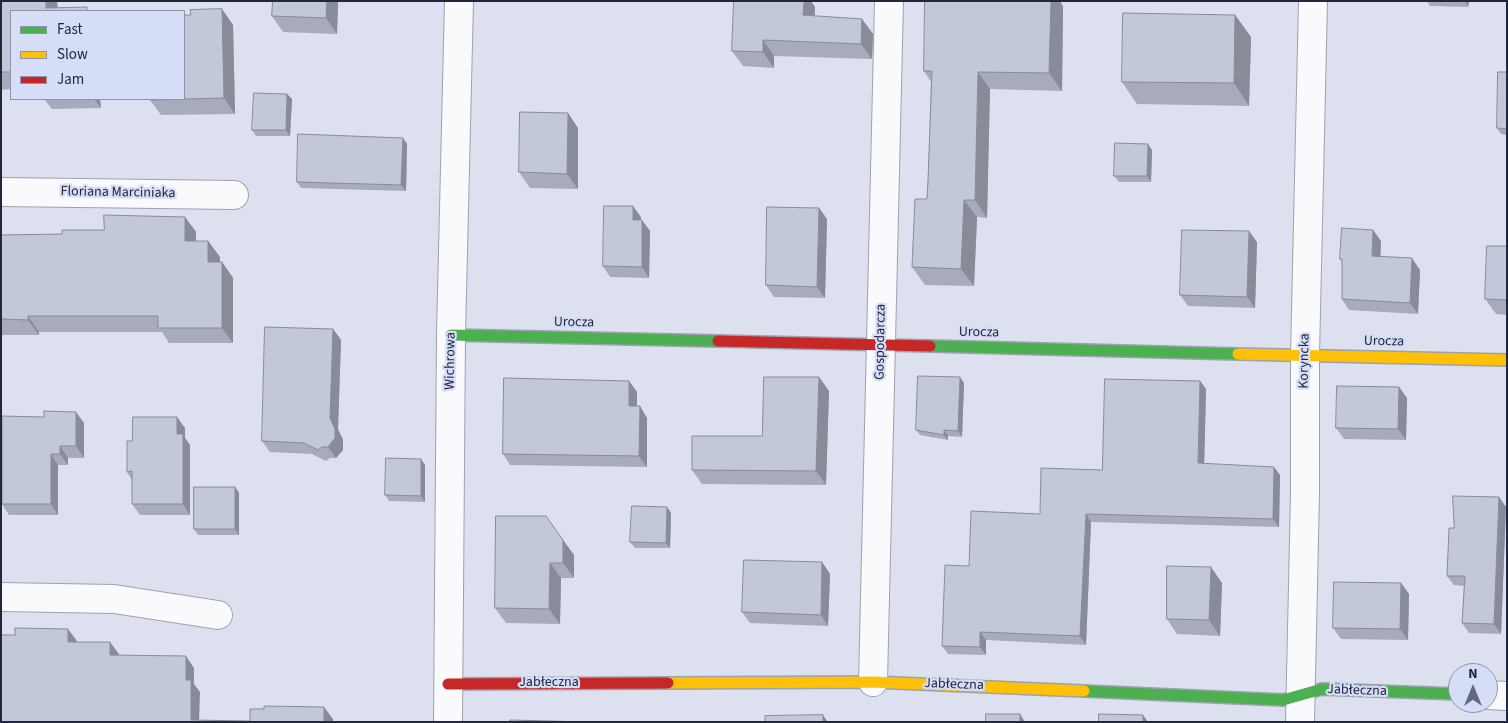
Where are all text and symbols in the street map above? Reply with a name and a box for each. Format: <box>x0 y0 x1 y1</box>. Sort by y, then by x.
legend <box>10 10 185 100</box>
text: Fast <box>57 19 83 40</box>
text: Slow <box>57 44 88 65</box>
text: Jam <box>57 69 84 90</box>
street label: Floriana Marciniaka <box>60 184 176 202</box>
street label: Gospodarcza <box>872 304 890 380</box>
street label: Urocza <box>554 314 594 332</box>
street label: Urocza <box>959 324 999 342</box>
street label: Wichrowa <box>442 332 460 390</box>
street label: Koryncka <box>1296 333 1314 389</box>
street label: Urocza <box>1364 333 1404 351</box>
north arrow <box>1448 663 1498 713</box>
text: N <box>1468 664 1478 684</box>
street label: Jabłeczna <box>519 675 579 691</box>
street label: Jabłeczna <box>924 676 984 694</box>
street label: Jabłeczna <box>1327 682 1387 700</box>

